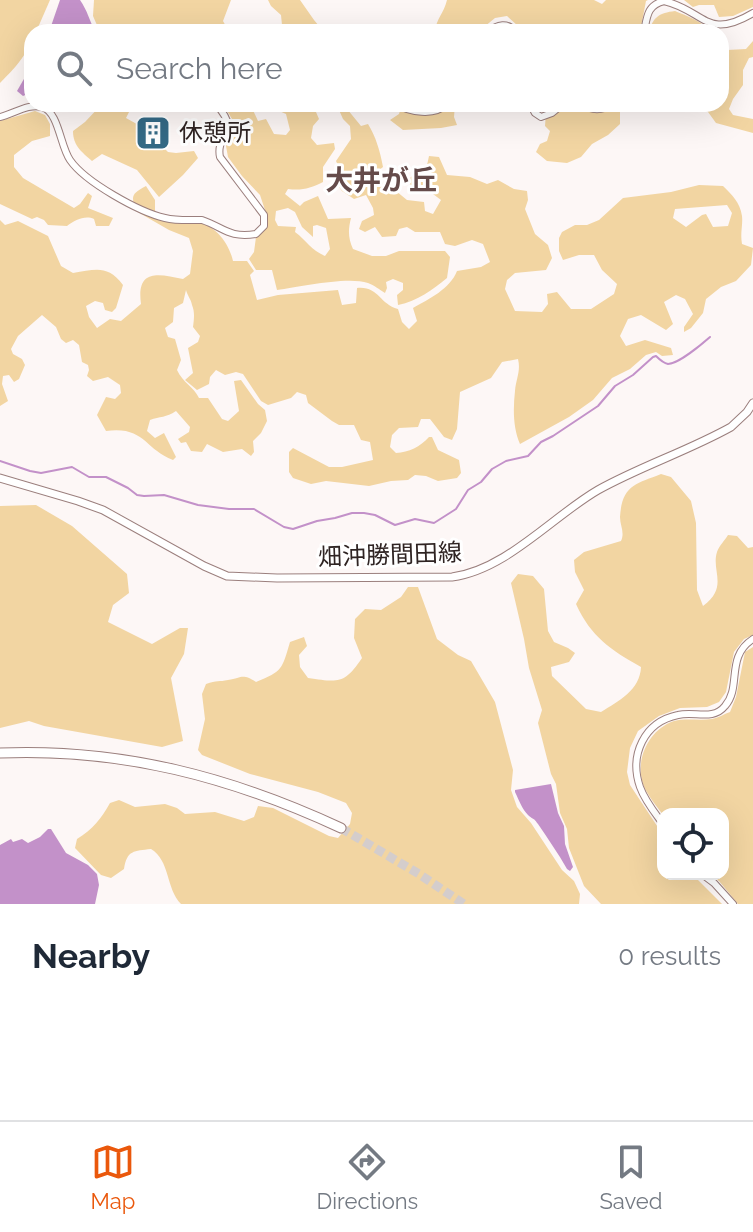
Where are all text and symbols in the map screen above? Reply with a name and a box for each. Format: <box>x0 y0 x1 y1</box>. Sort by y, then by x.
search box <box>24 24 729 112</box>
icon: search <box>52 46 96 90</box>
text: Search here <box>116 51 283 86</box>
building icon: 休憩所 <box>134 114 172 152</box>
place label: 休憩所 <box>179 118 251 147</box>
district label: 大井が丘 <box>325 164 437 197</box>
street label: 畑沖勝間田線 <box>318 537 462 572</box>
map controls <box>657 808 729 880</box>
button: locate <box>657 808 729 880</box>
text: Nearby <box>32 936 150 976</box>
text: 0 results <box>618 941 721 971</box>
tab: Map <box>91 1140 135 1214</box>
tab: Directions <box>317 1140 418 1214</box>
tab: Saved <box>599 1140 662 1214</box>

